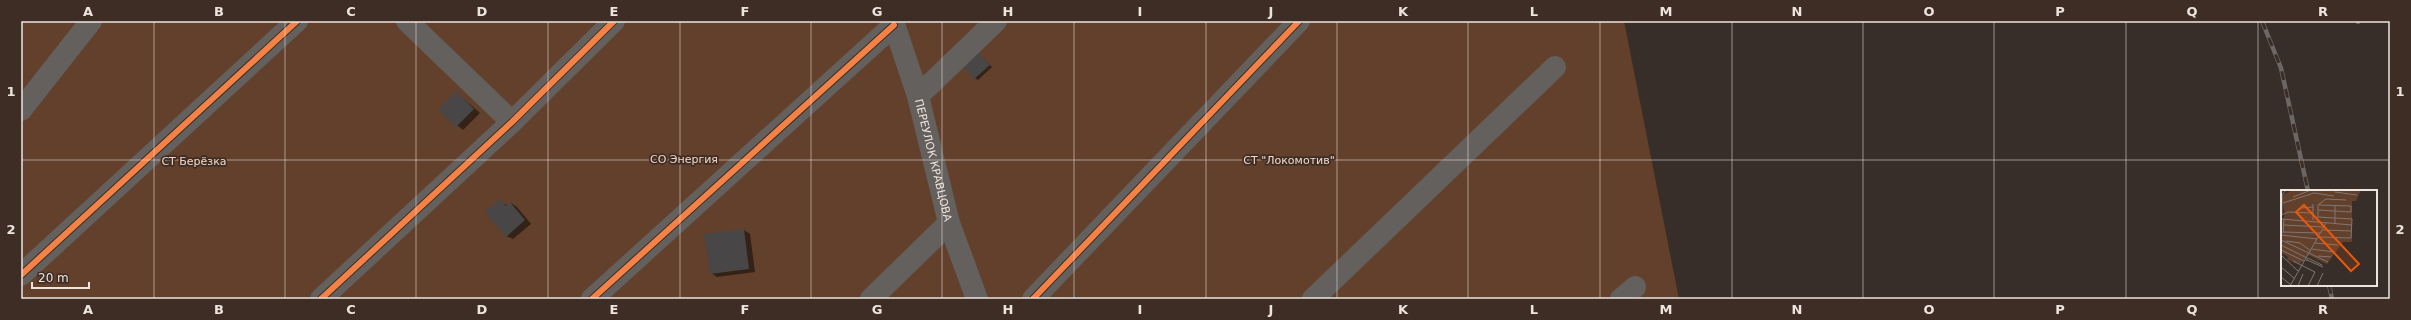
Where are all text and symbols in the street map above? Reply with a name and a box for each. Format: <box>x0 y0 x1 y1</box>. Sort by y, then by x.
text: A <box>83 4 93 19</box>
text: B <box>214 4 224 19</box>
text: C <box>346 4 356 19</box>
text: D <box>477 4 488 19</box>
text: E <box>610 4 618 19</box>
text: F <box>741 4 749 19</box>
text: G <box>872 4 882 19</box>
text: H <box>1003 4 1013 19</box>
text: I <box>1138 4 1142 19</box>
text: J <box>1268 4 1273 19</box>
text: K <box>1398 4 1409 19</box>
text: L <box>1530 4 1538 19</box>
text: M <box>1660 4 1672 19</box>
text: N <box>1792 4 1802 19</box>
text: O <box>1923 4 1935 19</box>
text: P <box>2055 4 2065 19</box>
text: Q <box>2186 4 2198 19</box>
text: R <box>2318 4 2328 19</box>
text: 1 <box>6 84 16 99</box>
text: 1 <box>2395 84 2405 99</box>
street label: ПЕРЕУЛОК КРАВЦОВА <box>912 97 955 223</box>
park label: СО Энергия <box>650 153 718 166</box>
park label: СТ "Локомотив" <box>1243 154 1335 167</box>
park label: СТ Берёзка <box>161 155 227 168</box>
inset map <box>2281 190 2377 286</box>
text: 2 <box>6 222 16 237</box>
text: 2 <box>2395 222 2405 237</box>
scale bar <box>32 264 89 290</box>
text: 20 m <box>38 271 69 285</box>
text: A <box>83 302 93 317</box>
text: B <box>214 302 224 317</box>
text: C <box>346 302 356 317</box>
text: D <box>477 302 488 317</box>
text: E <box>610 302 618 317</box>
text: F <box>741 302 749 317</box>
text: G <box>872 302 882 317</box>
text: H <box>1003 302 1013 317</box>
text: I <box>1138 302 1142 317</box>
text: J <box>1268 302 1273 317</box>
text: K <box>1398 302 1409 317</box>
text: L <box>1530 302 1538 317</box>
text: M <box>1660 302 1672 317</box>
text: N <box>1792 302 1802 317</box>
text: O <box>1923 302 1935 317</box>
text: P <box>2055 302 2065 317</box>
text: Q <box>2186 302 2198 317</box>
text: R <box>2318 302 2328 317</box>

